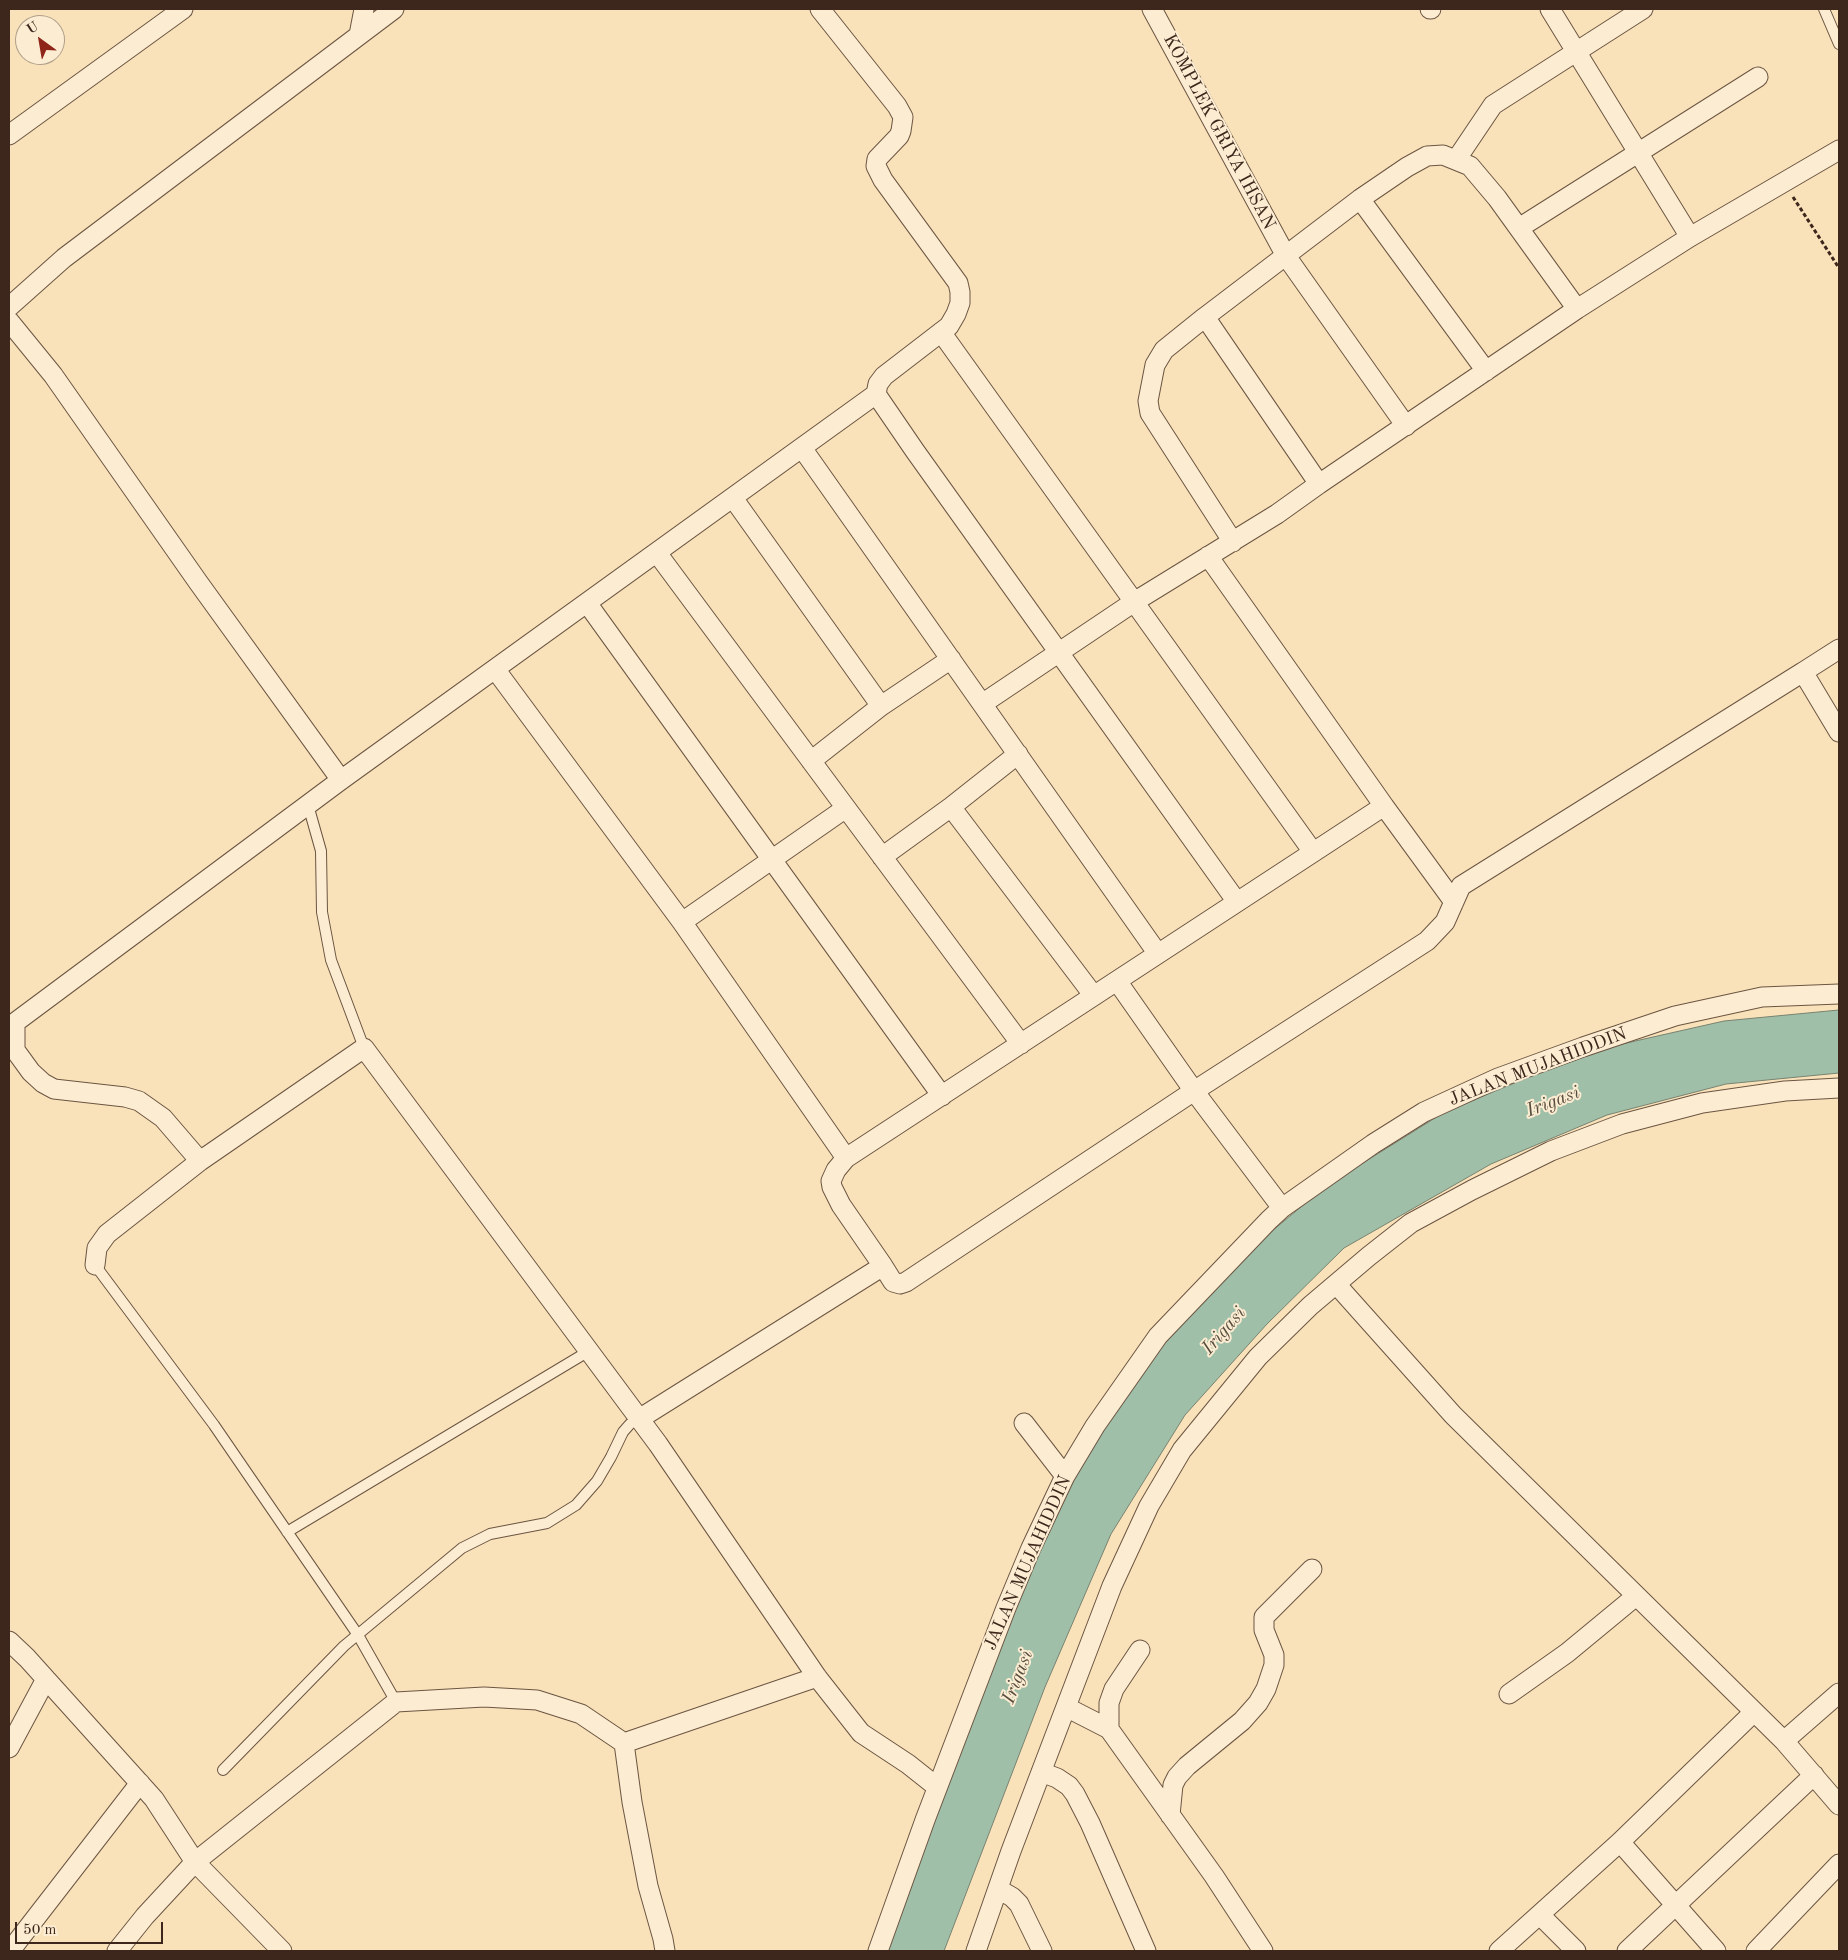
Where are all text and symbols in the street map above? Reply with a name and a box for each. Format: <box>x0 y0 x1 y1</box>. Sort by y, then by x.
north arrow <box>15 15 65 65</box>
text: U <box>24 19 41 37</box>
street label: KOMPLEK GRIYA IHSAN <box>1158 31 1280 233</box>
street label: JALAN MUJAHIDDIN <box>1446 1023 1630 1111</box>
water label: Irigasi <box>1523 1081 1583 1123</box>
water label: Irigasi <box>1197 1302 1251 1360</box>
street label: JALAN MUJAHIDDIN <box>980 1472 1076 1654</box>
water label: Irigasi <box>997 1647 1039 1707</box>
scale bar <box>18 1912 165 1944</box>
text: 50 m <box>23 1923 57 1938</box>

